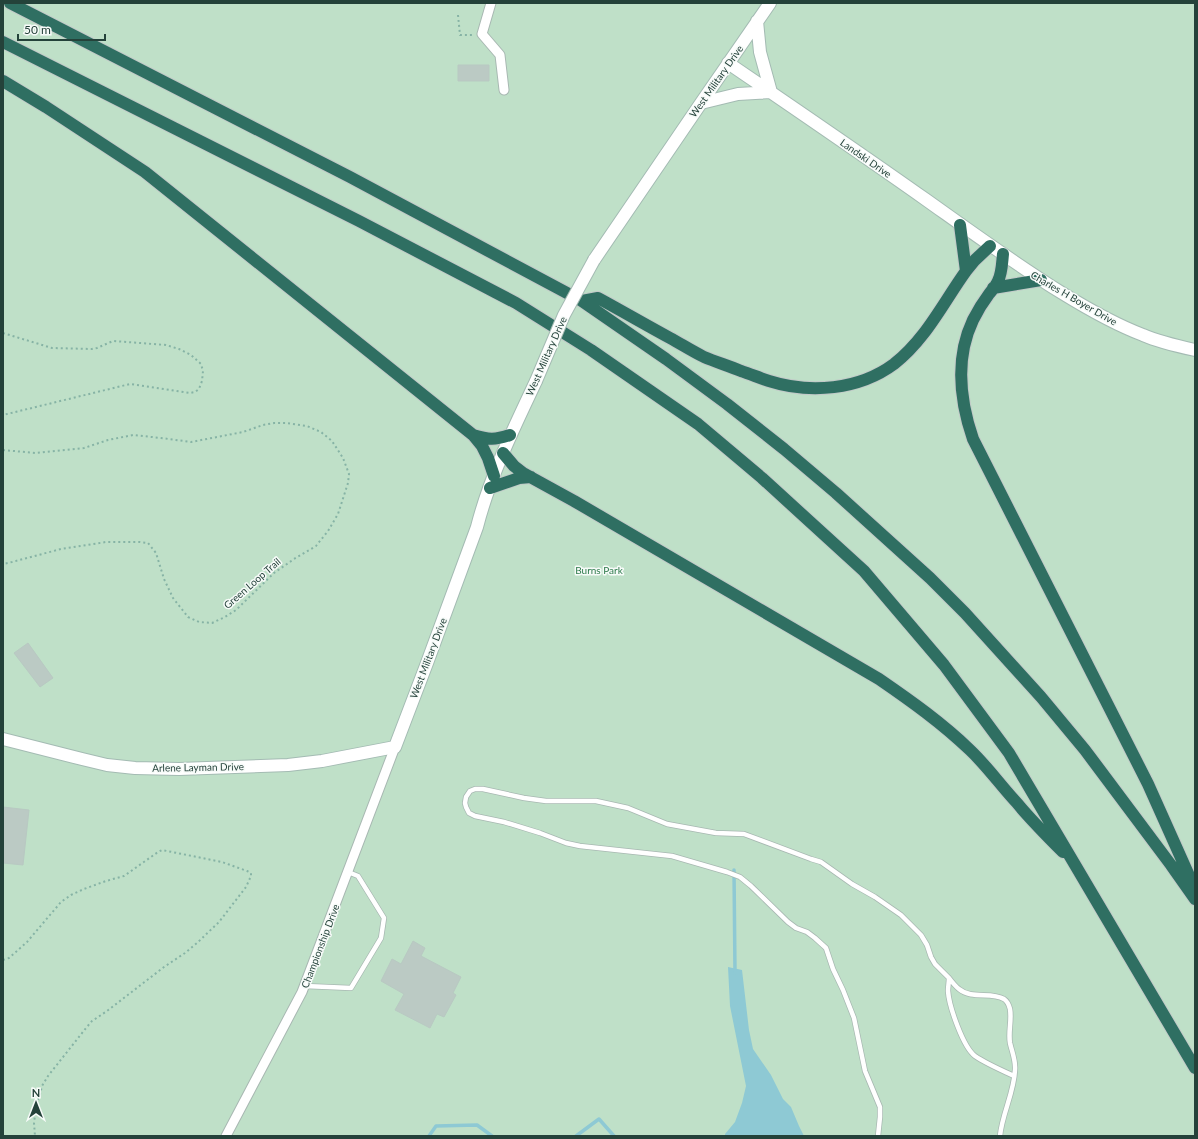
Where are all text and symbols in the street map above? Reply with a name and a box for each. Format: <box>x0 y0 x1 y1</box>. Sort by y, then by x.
scale bar <box>18 16 105 42</box>
text: 50 m <box>24 22 51 37</box>
street label: West Military Drive <box>687 43 745 119</box>
street label: Landski Drive <box>838 136 894 180</box>
street label: Charles H Boyer Drive <box>1029 268 1119 328</box>
street label: West Military Drive <box>523 315 569 397</box>
street label: Green Loop Trail <box>221 555 283 611</box>
park label: Burns Park <box>575 564 624 576</box>
street label: West Military Drive <box>407 616 449 700</box>
street label: Arlene Layman Drive <box>152 760 244 774</box>
street label: Championship Drive <box>298 902 342 990</box>
north arrow <box>16 1083 56 1123</box>
text: N <box>32 1086 40 1099</box>

